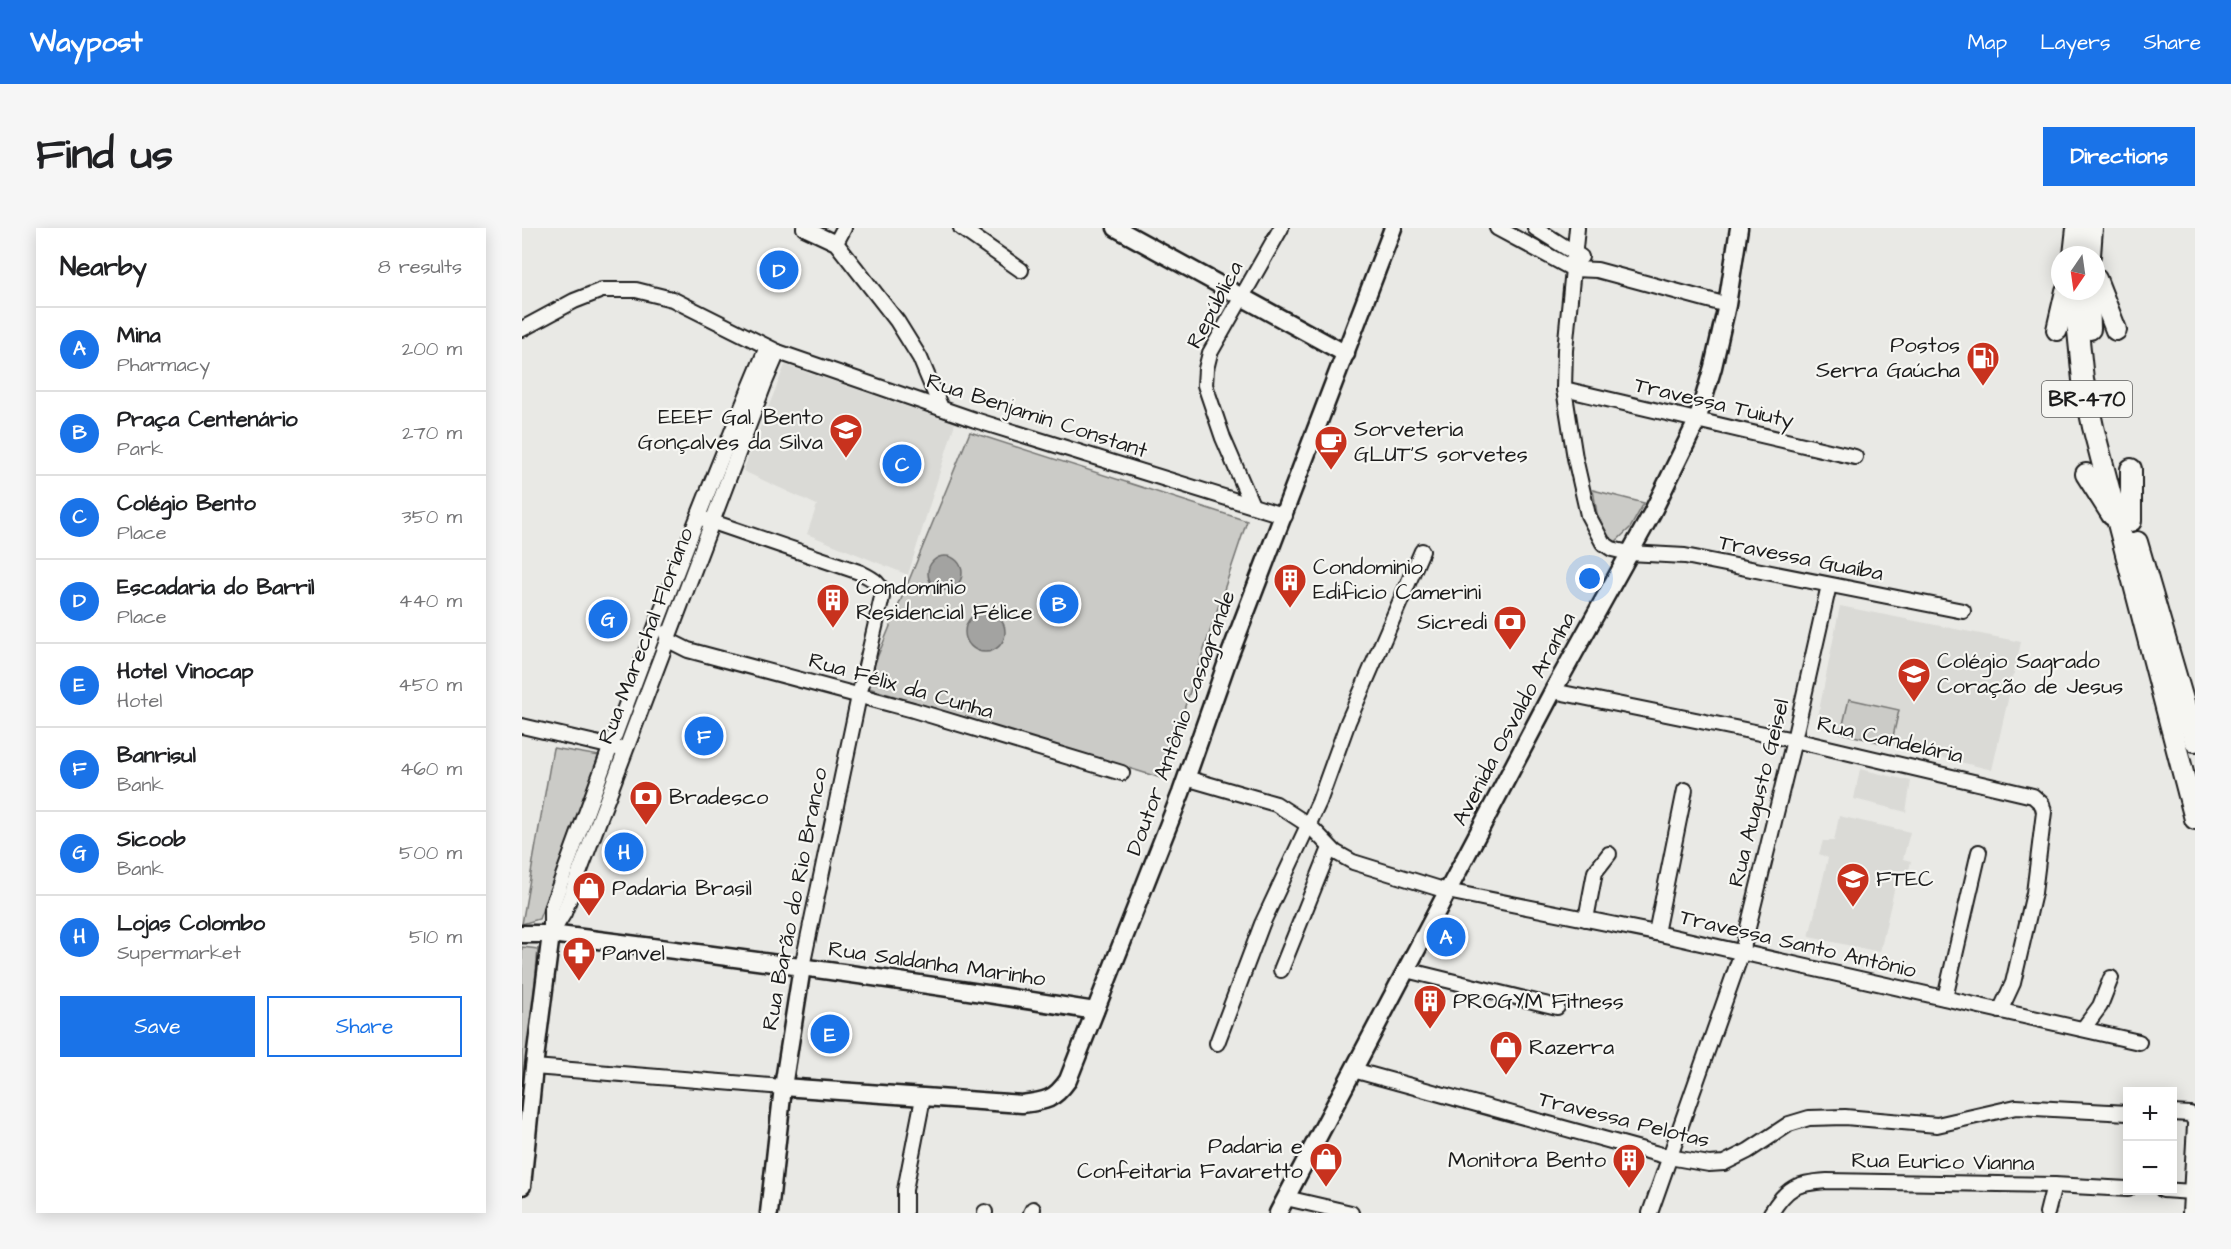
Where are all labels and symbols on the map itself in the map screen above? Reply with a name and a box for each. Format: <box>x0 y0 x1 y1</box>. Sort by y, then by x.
north arrow <box>2051 246 2105 300</box>
pin: D <box>760 248 798 292</box>
street label: República <box>1179 256 1251 354</box>
place label: Postos Serra Gaúcha <box>1816 330 1960 386</box>
fuel station icon: Postos Serra Gaúcha <box>1965 340 2001 387</box>
street label: Rua Benjamin Constant <box>922 366 1152 466</box>
street label: Travessa Tuiuty <box>1631 370 1797 437</box>
road number: BR-470 <box>2042 381 2132 417</box>
place label: EEEF Gal. Bento Gonçalves da Silva <box>638 402 824 458</box>
school or university icon: EEEF Gal. Bento Gonçalves da Silva <box>828 412 864 459</box>
place label: Sorveteria GLUT'S sorvetes <box>1354 414 1528 470</box>
cafe icon: Sorveteria GLUT'S sorvetes <box>1313 424 1349 471</box>
pin: C <box>882 442 922 486</box>
street label: Rua Marechal Floriano <box>590 523 702 749</box>
street label: Travessa Guaíba <box>1716 527 1886 589</box>
place label: Condominio Edificio Camerini <box>1313 552 1481 608</box>
building icon: Condominio Edificio Camerini <box>1272 562 1308 609</box>
your location <box>1575 564 1604 593</box>
place label: Condomínio Residencial Félice <box>856 572 1033 628</box>
building icon: Condomínio Residencial Félice <box>815 582 851 629</box>
pin: B <box>1040 582 1078 626</box>
street label: Doutor Antônio Casagrande <box>1119 586 1244 860</box>
pin: G <box>588 596 628 642</box>
bank icon: Sicredi <box>1492 604 1528 651</box>
place label: Sicredi <box>1417 607 1487 638</box>
street label: Avenida Osvaldo Aranha <box>1444 607 1584 831</box>
street label: Rua Félix da Cunha <box>805 645 997 727</box>
place label: Colégio Sagrado Coração de Jesus <box>1937 646 2123 702</box>
school or university icon: Colégio Sagrado Coração de Jesus <box>1896 656 1932 703</box>
street label: Rua Augusto Geisel <box>1721 696 1798 890</box>
street label: Rua Candelária <box>1814 708 1966 772</box>
pin: F <box>684 714 723 758</box>
street label: Rua Barão do Rio Branco <box>754 764 836 1033</box>
bank icon: Bradesco <box>628 779 664 826</box>
place label: Bradesco <box>669 782 769 813</box>
pin: H <box>604 830 644 874</box>
school or university icon: FTEC <box>1835 861 1871 908</box>
place label: FTEC <box>1876 864 1934 895</box>
shop icon: Padaria Brasil <box>571 870 607 917</box>
place label: Padaria Brasil <box>612 873 752 904</box>
street label: Travessa Santo Antônio <box>1677 902 1920 986</box>
pin: A <box>1426 914 1466 960</box>
street label: Rua Saldanha Marinho <box>826 933 1048 995</box>
pharmacy icon: Panvel <box>561 935 597 982</box>
place label: Panvel <box>602 938 665 969</box>
building icon: PROGYM Fitness <box>1412 983 1448 1030</box>
place label: PROGYM Fitness <box>1453 986 1624 1017</box>
pin: E <box>810 1012 850 1056</box>
shop icon: Razerra <box>1488 1029 1524 1076</box>
place label: Razerra <box>1529 1032 1614 1063</box>
street label: Travessa Pelotas <box>1535 1084 1713 1156</box>
place label: Padaria e Confeitaria Favaretto <box>1077 1131 1304 1187</box>
shop icon: Padaria e Confeitaria Favaretto <box>1308 1141 1344 1188</box>
building icon: Monitora Bento <box>1611 1142 1647 1189</box>
place label: Monitora Bento <box>1448 1145 1607 1176</box>
street label: Rua Eurico Vianna <box>1851 1145 2035 1179</box>

